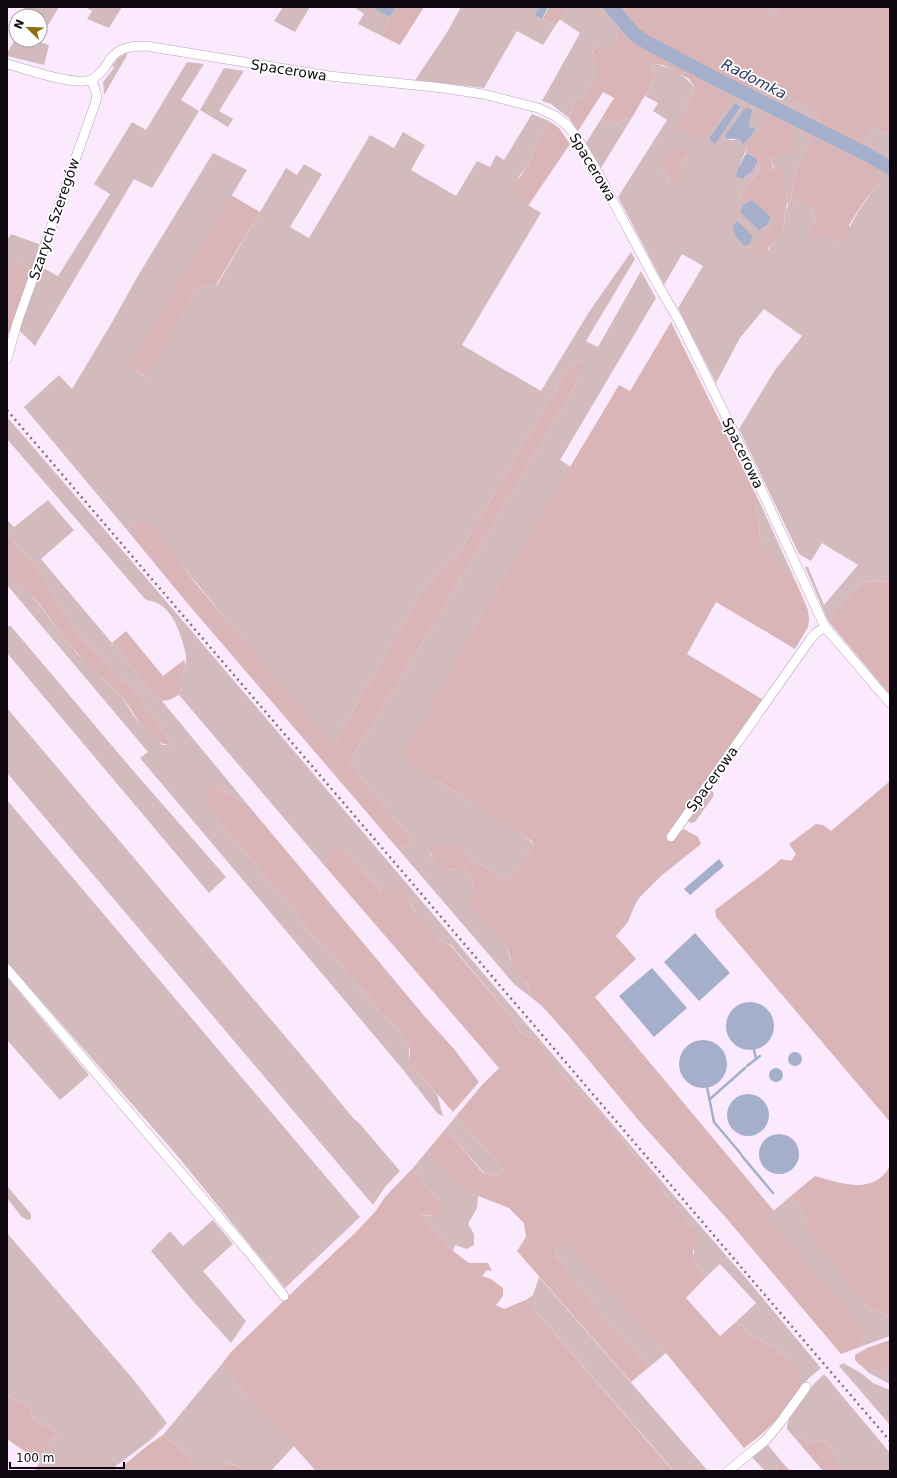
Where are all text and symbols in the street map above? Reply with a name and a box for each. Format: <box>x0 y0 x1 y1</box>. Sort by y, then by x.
north arrow <box>8 8 48 48</box>
text: N <box>11 18 27 31</box>
water label: Radomka <box>718 55 790 103</box>
street label: Spacerowa <box>250 56 328 84</box>
street label: Spacerowa <box>566 130 620 204</box>
street label: Szarych Szeregów <box>26 156 82 282</box>
street label: Spacerowa <box>719 415 767 491</box>
street label: Spacerowa <box>683 743 741 815</box>
scale bar <box>10 1444 124 1470</box>
text: 100 m <box>16 1451 54 1465</box>

